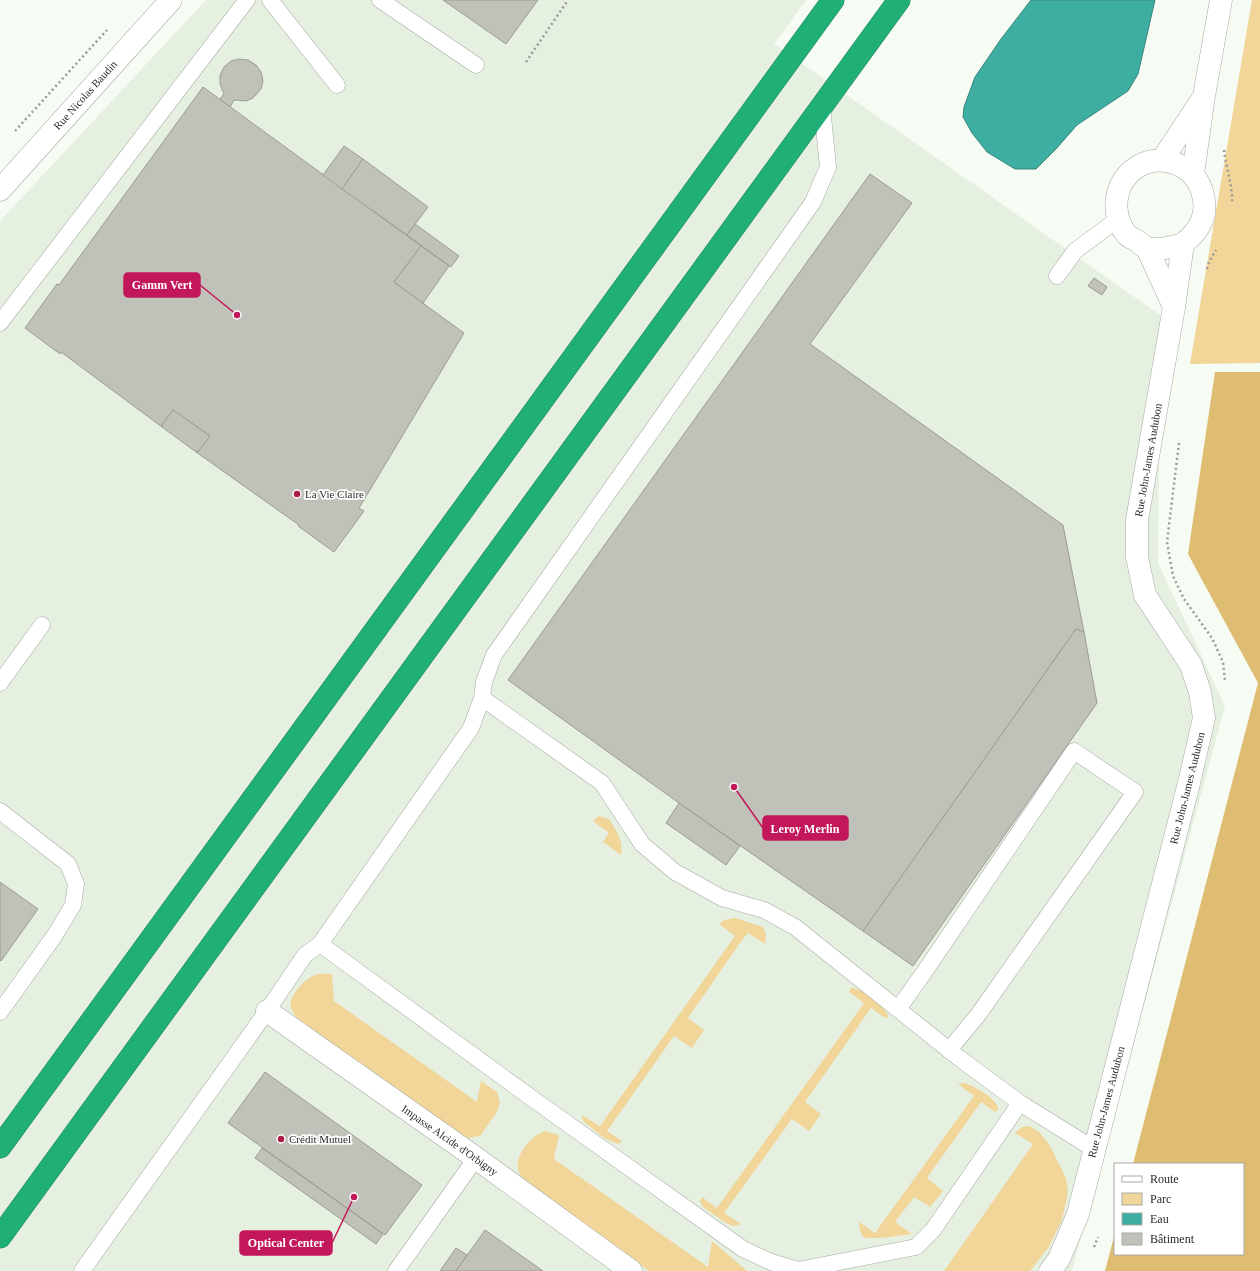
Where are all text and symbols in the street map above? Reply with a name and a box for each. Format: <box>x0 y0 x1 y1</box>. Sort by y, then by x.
street label: Rue Nicolas Baudin <box>51 58 119 132</box>
callout: Gamm Vert <box>124 273 200 297</box>
text: Gamm Vert <box>132 278 192 292</box>
street label: Rue John-James Audubon <box>1132 402 1164 518</box>
place label: La Vie Claire <box>305 488 364 500</box>
marker: La Vie Claire <box>292 489 302 499</box>
street label: Rue John-James Audubon <box>1167 730 1207 845</box>
callout: Leroy Merlin <box>763 816 848 840</box>
text: Leroy Merlin <box>771 822 840 836</box>
street label: Rue John-James Audubon <box>1085 1044 1127 1159</box>
street label: Impasse Alcide d'Orbigny <box>400 1102 501 1178</box>
place label: Crédit Mutuel <box>289 1133 351 1145</box>
marker: Crédit Mutuel <box>276 1134 286 1144</box>
legend <box>1114 1163 1244 1255</box>
text: Route <box>1150 1172 1179 1186</box>
text: Parc <box>1150 1192 1171 1206</box>
text: Eau <box>1150 1212 1169 1226</box>
callout: Optical Center <box>240 1231 332 1255</box>
text: Bâtiment <box>1150 1232 1195 1246</box>
text: Optical Center <box>248 1236 325 1250</box>

